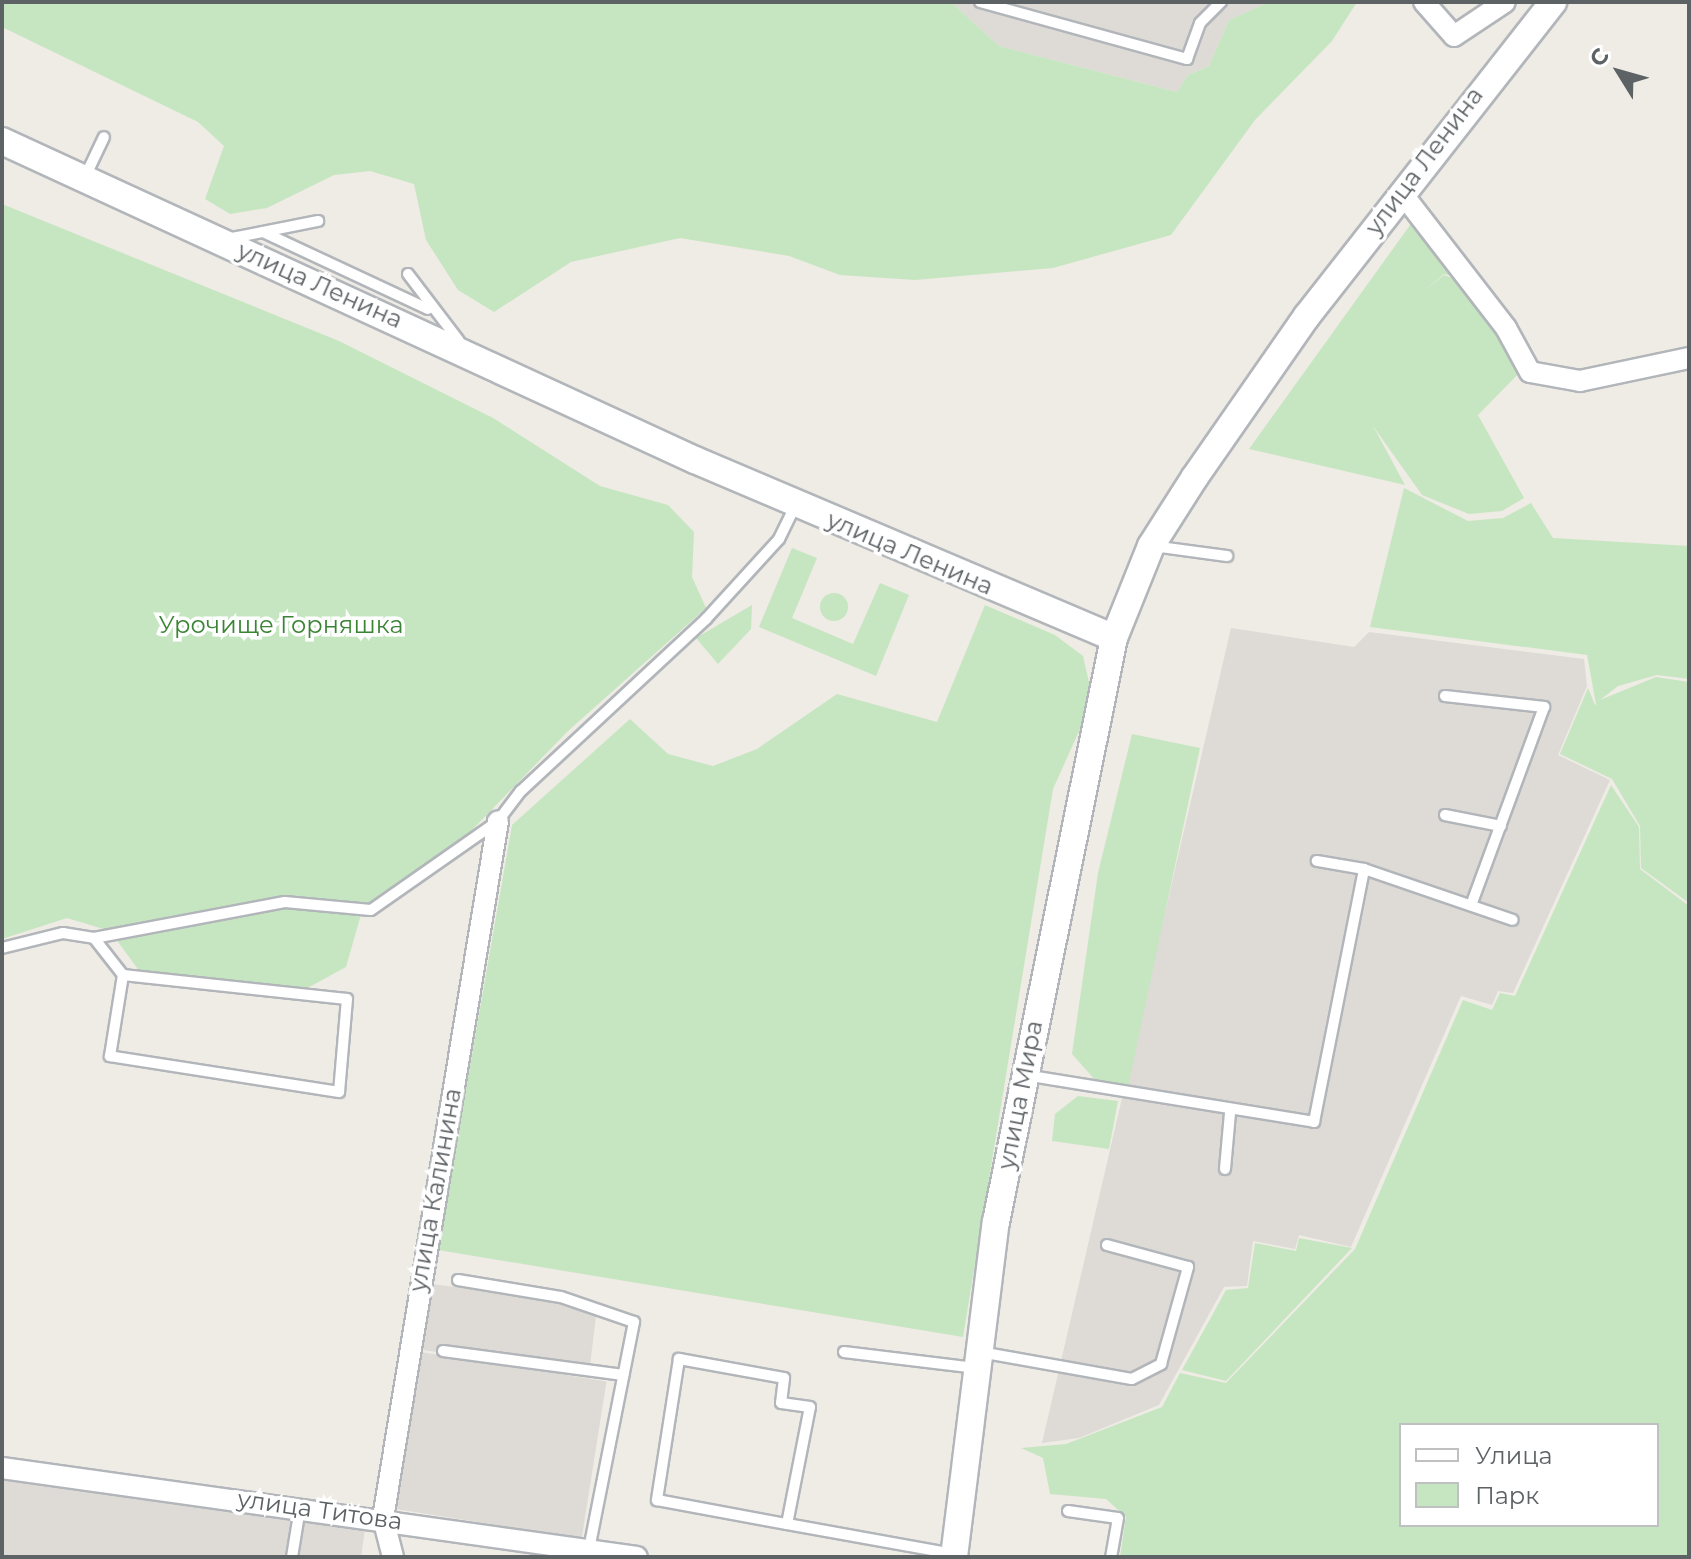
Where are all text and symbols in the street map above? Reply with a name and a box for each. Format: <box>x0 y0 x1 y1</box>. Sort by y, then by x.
north arrow <box>1579 32 1659 112</box>
text: С <box>1584 43 1615 72</box>
street label: улица Ленина <box>1359 81 1489 241</box>
street label: улица Ленина <box>233 236 407 334</box>
street label: улица Ленина <box>823 505 997 601</box>
park label: Урочище Горняшка <box>159 611 403 639</box>
street label: улица Мира <box>991 1018 1049 1172</box>
street label: улица Калинина <box>403 1086 467 1294</box>
legend <box>1399 1423 1659 1527</box>
text: Улица <box>1475 1441 1553 1470</box>
text: Парк <box>1475 1481 1539 1510</box>
street label: улица Титова <box>236 1484 404 1536</box>

